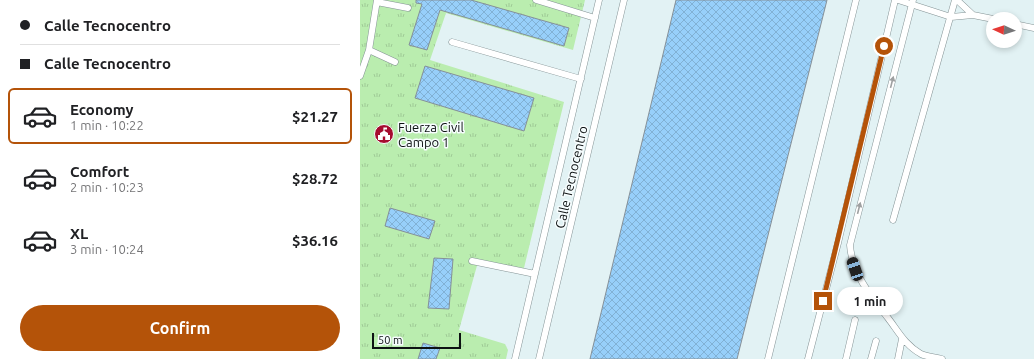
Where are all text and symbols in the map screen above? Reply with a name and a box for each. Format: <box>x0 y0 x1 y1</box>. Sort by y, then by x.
north arrow <box>986 12 1022 48</box>
map controls <box>986 12 1022 48</box>
text: Calle Tecnocentro <box>44 17 171 34</box>
route start <box>875 37 893 55</box>
text: Calle Tecnocentro <box>44 55 171 72</box>
one-way arrow <box>889 76 895 88</box>
icon: car <box>22 98 58 134</box>
text: Economy <box>70 101 134 118</box>
text: $21.27 <box>292 108 338 125</box>
text: 1 min · 10:22 <box>70 118 144 132</box>
place label: Fuerza Civil Campo 1 <box>398 120 464 149</box>
public building icon: Fuerza Civil Campo 1 <box>373 123 395 145</box>
street label: Calle Tecnocentro <box>552 124 590 230</box>
icon: car <box>22 160 58 196</box>
text: Comfort <box>70 163 129 180</box>
text: $28.72 <box>292 170 338 187</box>
text: 2 min · 10:23 <box>70 180 144 194</box>
one-way arrow <box>857 201 863 214</box>
icon: car <box>22 222 58 258</box>
text: XL <box>70 225 88 242</box>
text: $36.16 <box>292 232 338 249</box>
text: 3 min · 10:24 <box>70 242 144 256</box>
car <box>845 256 865 282</box>
callout: 1 min <box>837 287 903 315</box>
route end <box>814 292 832 310</box>
text: 1 min <box>854 294 886 308</box>
button: Confirm <box>20 305 340 351</box>
scale bar <box>372 331 461 350</box>
text: 50 m <box>378 334 402 346</box>

